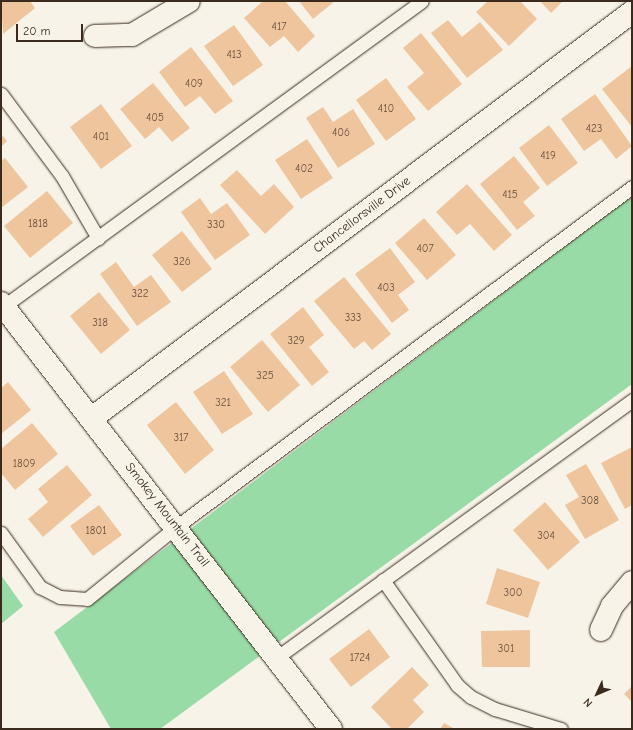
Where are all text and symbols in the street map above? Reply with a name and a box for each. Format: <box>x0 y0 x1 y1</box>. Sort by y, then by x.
scale bar <box>18 16 85 42</box>
house number: 417 <box>272 20 286 34</box>
text: 20 m <box>23 24 51 38</box>
house number: 413 <box>226 48 242 62</box>
house number: 409 <box>185 77 203 91</box>
house number: 410 <box>378 102 394 116</box>
house number: 405 <box>146 111 164 125</box>
house number: 423 <box>586 122 602 136</box>
house number: 406 <box>332 126 350 140</box>
house number: 401 <box>93 130 109 144</box>
house number: 419 <box>540 149 556 163</box>
house number: 402 <box>295 162 313 176</box>
street label: Chancellorsville Drive <box>310 173 414 257</box>
house number: 415 <box>502 188 518 202</box>
house number: 1818 <box>28 217 48 231</box>
house number: 330 <box>207 218 225 232</box>
house number: 407 <box>416 242 434 256</box>
house number: 326 <box>173 255 191 269</box>
house number: 403 <box>377 281 395 295</box>
house number: 322 <box>131 287 149 301</box>
house number: 333 <box>345 311 361 325</box>
house number: 318 <box>92 316 108 330</box>
house number: 329 <box>287 334 305 348</box>
house number: 325 <box>256 369 274 383</box>
house number: 321 <box>215 396 231 410</box>
house number: 317 <box>173 431 189 445</box>
house number: 1809 <box>13 457 35 471</box>
street label: Smokey Mountain Trail <box>122 460 212 570</box>
house number: 308 <box>581 494 599 508</box>
house number: 1801 <box>85 524 107 538</box>
house number: 304 <box>537 529 555 543</box>
house number: 300 <box>504 586 522 600</box>
house number: 301 <box>498 642 514 656</box>
house number: 1724 <box>350 651 370 665</box>
north arrow <box>577 674 617 714</box>
text: N <box>581 696 595 710</box>

